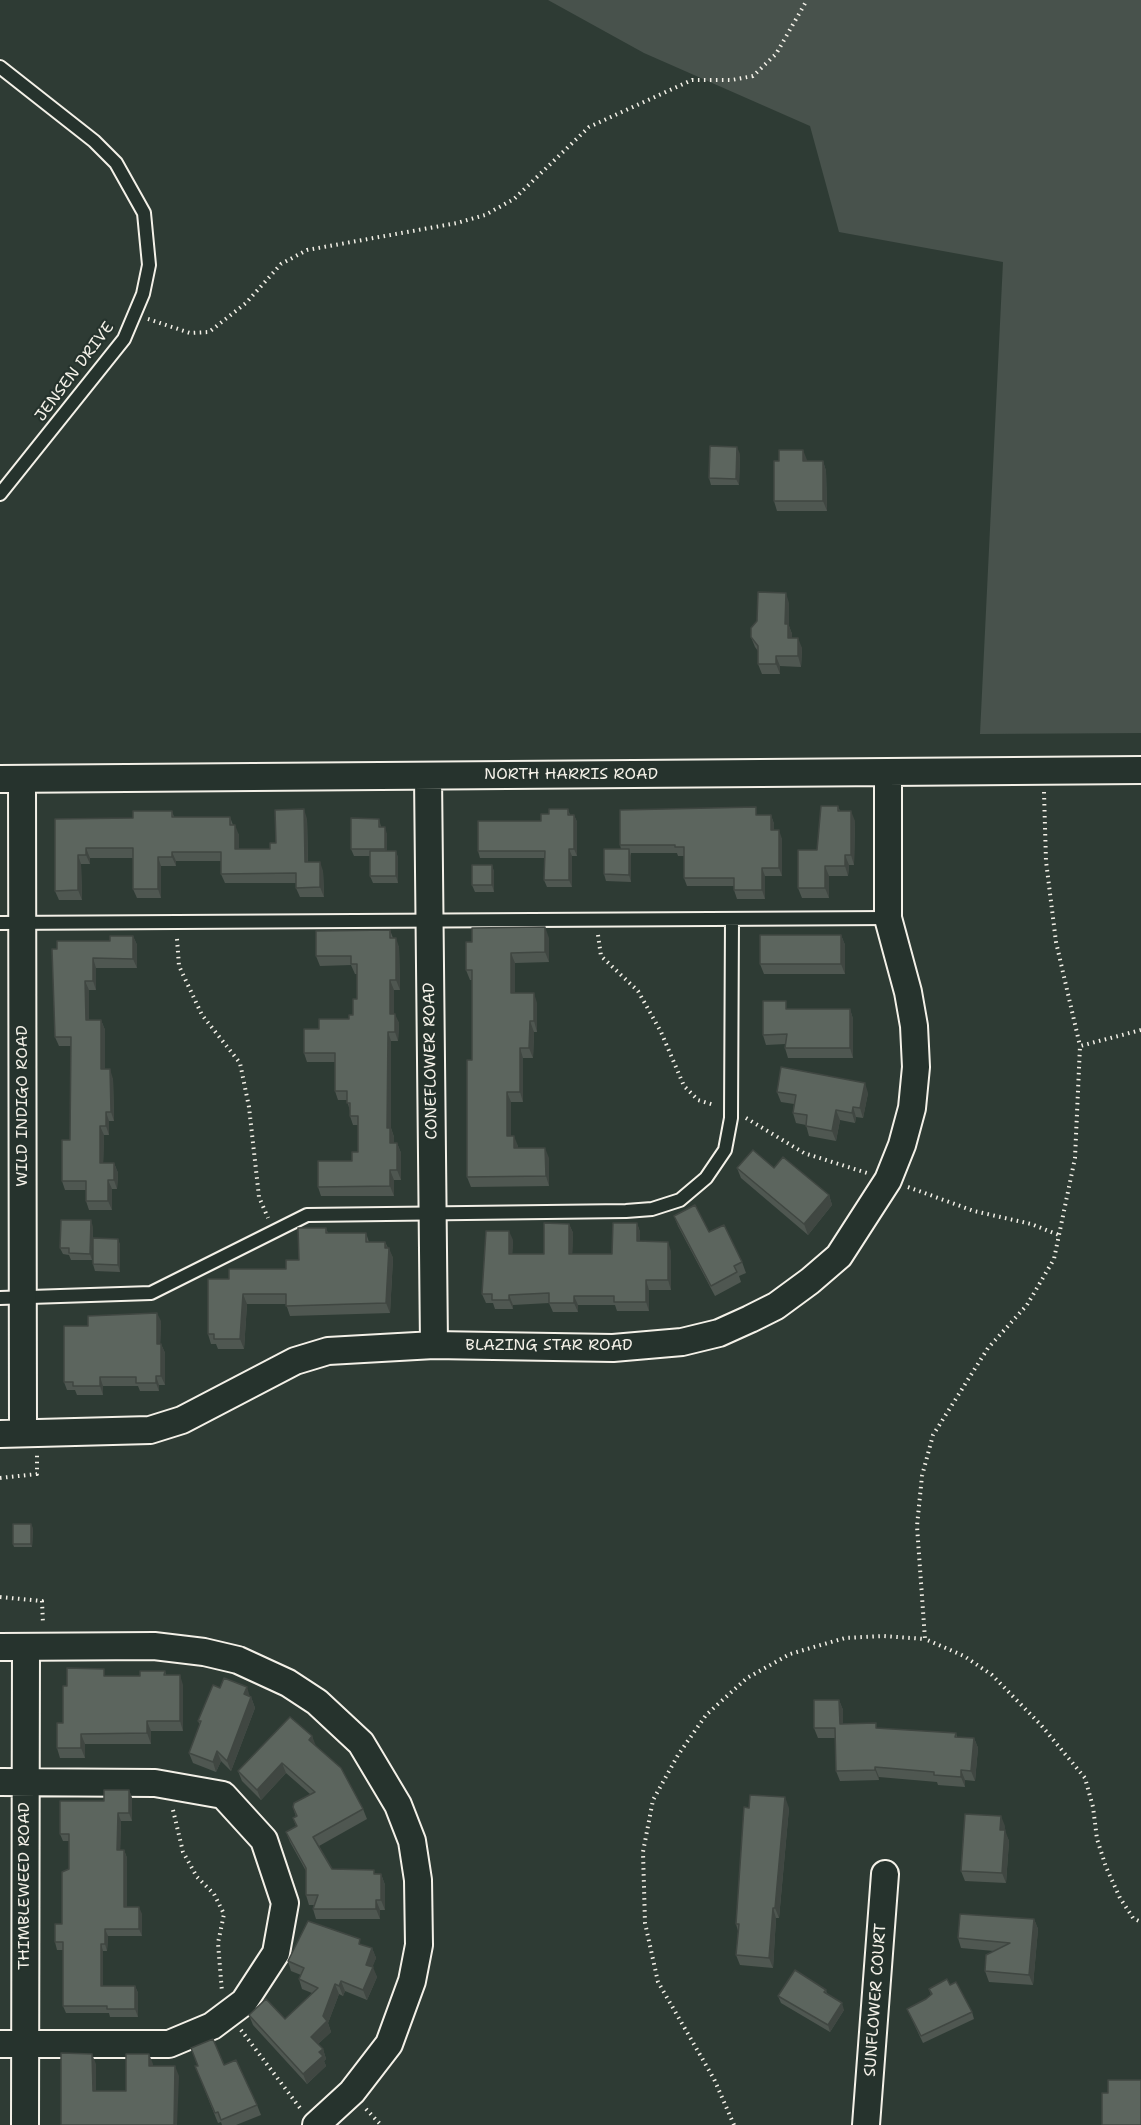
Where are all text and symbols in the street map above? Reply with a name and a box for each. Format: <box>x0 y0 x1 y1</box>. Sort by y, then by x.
street label: JENSEN DRIVE <box>31 319 119 425</box>
street label: NORTH HARRIS ROAD <box>484 765 658 785</box>
street label: CONEFLOWER ROAD <box>420 982 442 1140</box>
street label: WILD INDIGO ROAD <box>13 1025 33 1187</box>
street label: BLAZING STAR ROAD <box>465 1336 633 1356</box>
street label: THIMBLEWEED ROAD <box>15 1802 35 1970</box>
street label: SUNFLOWER COURT <box>861 1923 891 2077</box>

